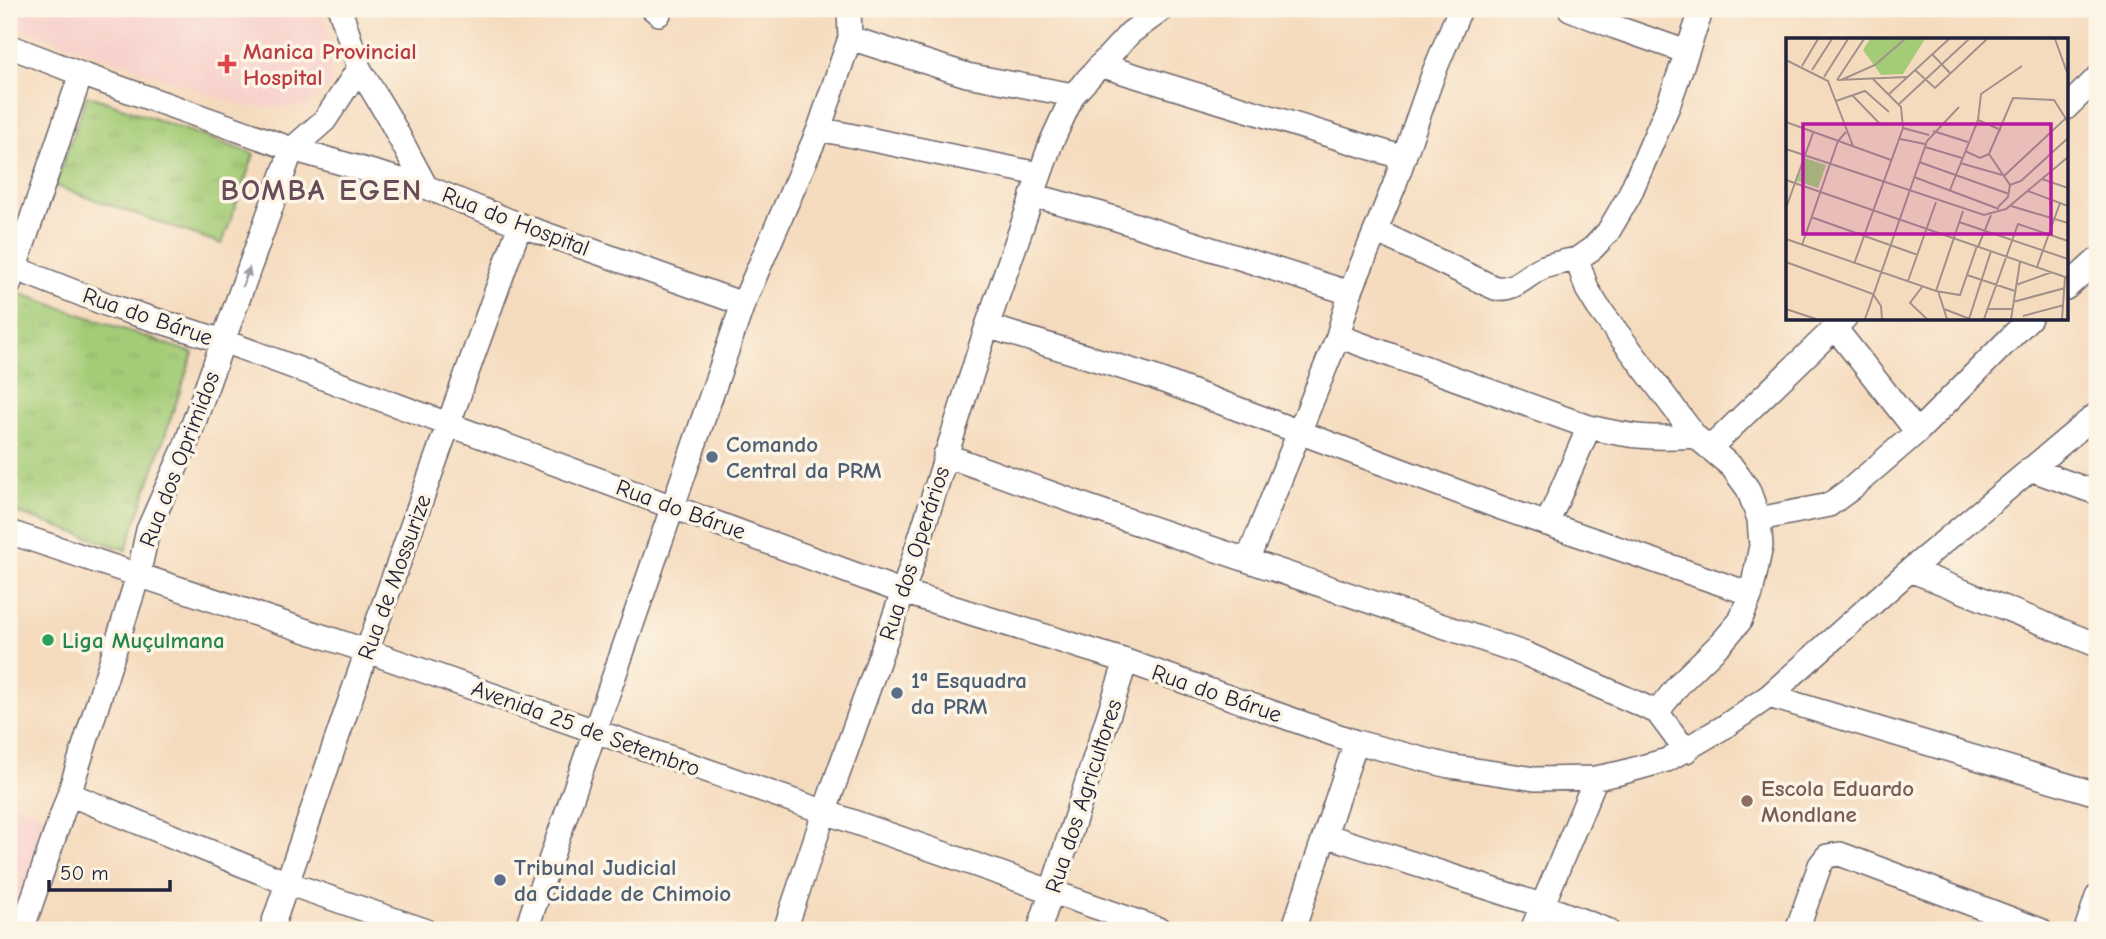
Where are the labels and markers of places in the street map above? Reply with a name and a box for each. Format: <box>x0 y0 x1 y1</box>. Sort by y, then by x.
place label: Manica Provincial Hospital <box>243 38 417 91</box>
marker: Manica Provincial Hospital <box>217 54 237 74</box>
place label: Comando Central da PRM <box>726 431 882 484</box>
marker: Comando Central da PRM <box>704 449 720 465</box>
place label: Liga Muçulmana <box>62 627 225 654</box>
marker: Liga Muçulmana <box>40 632 56 648</box>
place label: 1ª Esquadra da PRM <box>911 667 1027 720</box>
marker: 1ª Esquadra da PRM <box>889 685 905 701</box>
place label: Escola Eduardo Mondlane <box>1761 775 1914 828</box>
marker: Escola Eduardo Mondlane <box>1739 793 1755 809</box>
place label: Tribunal Judicial da Cidade de Chimoio <box>514 854 731 907</box>
marker: Tribunal Judicial da Cidade de Chimoio <box>492 872 508 888</box>

